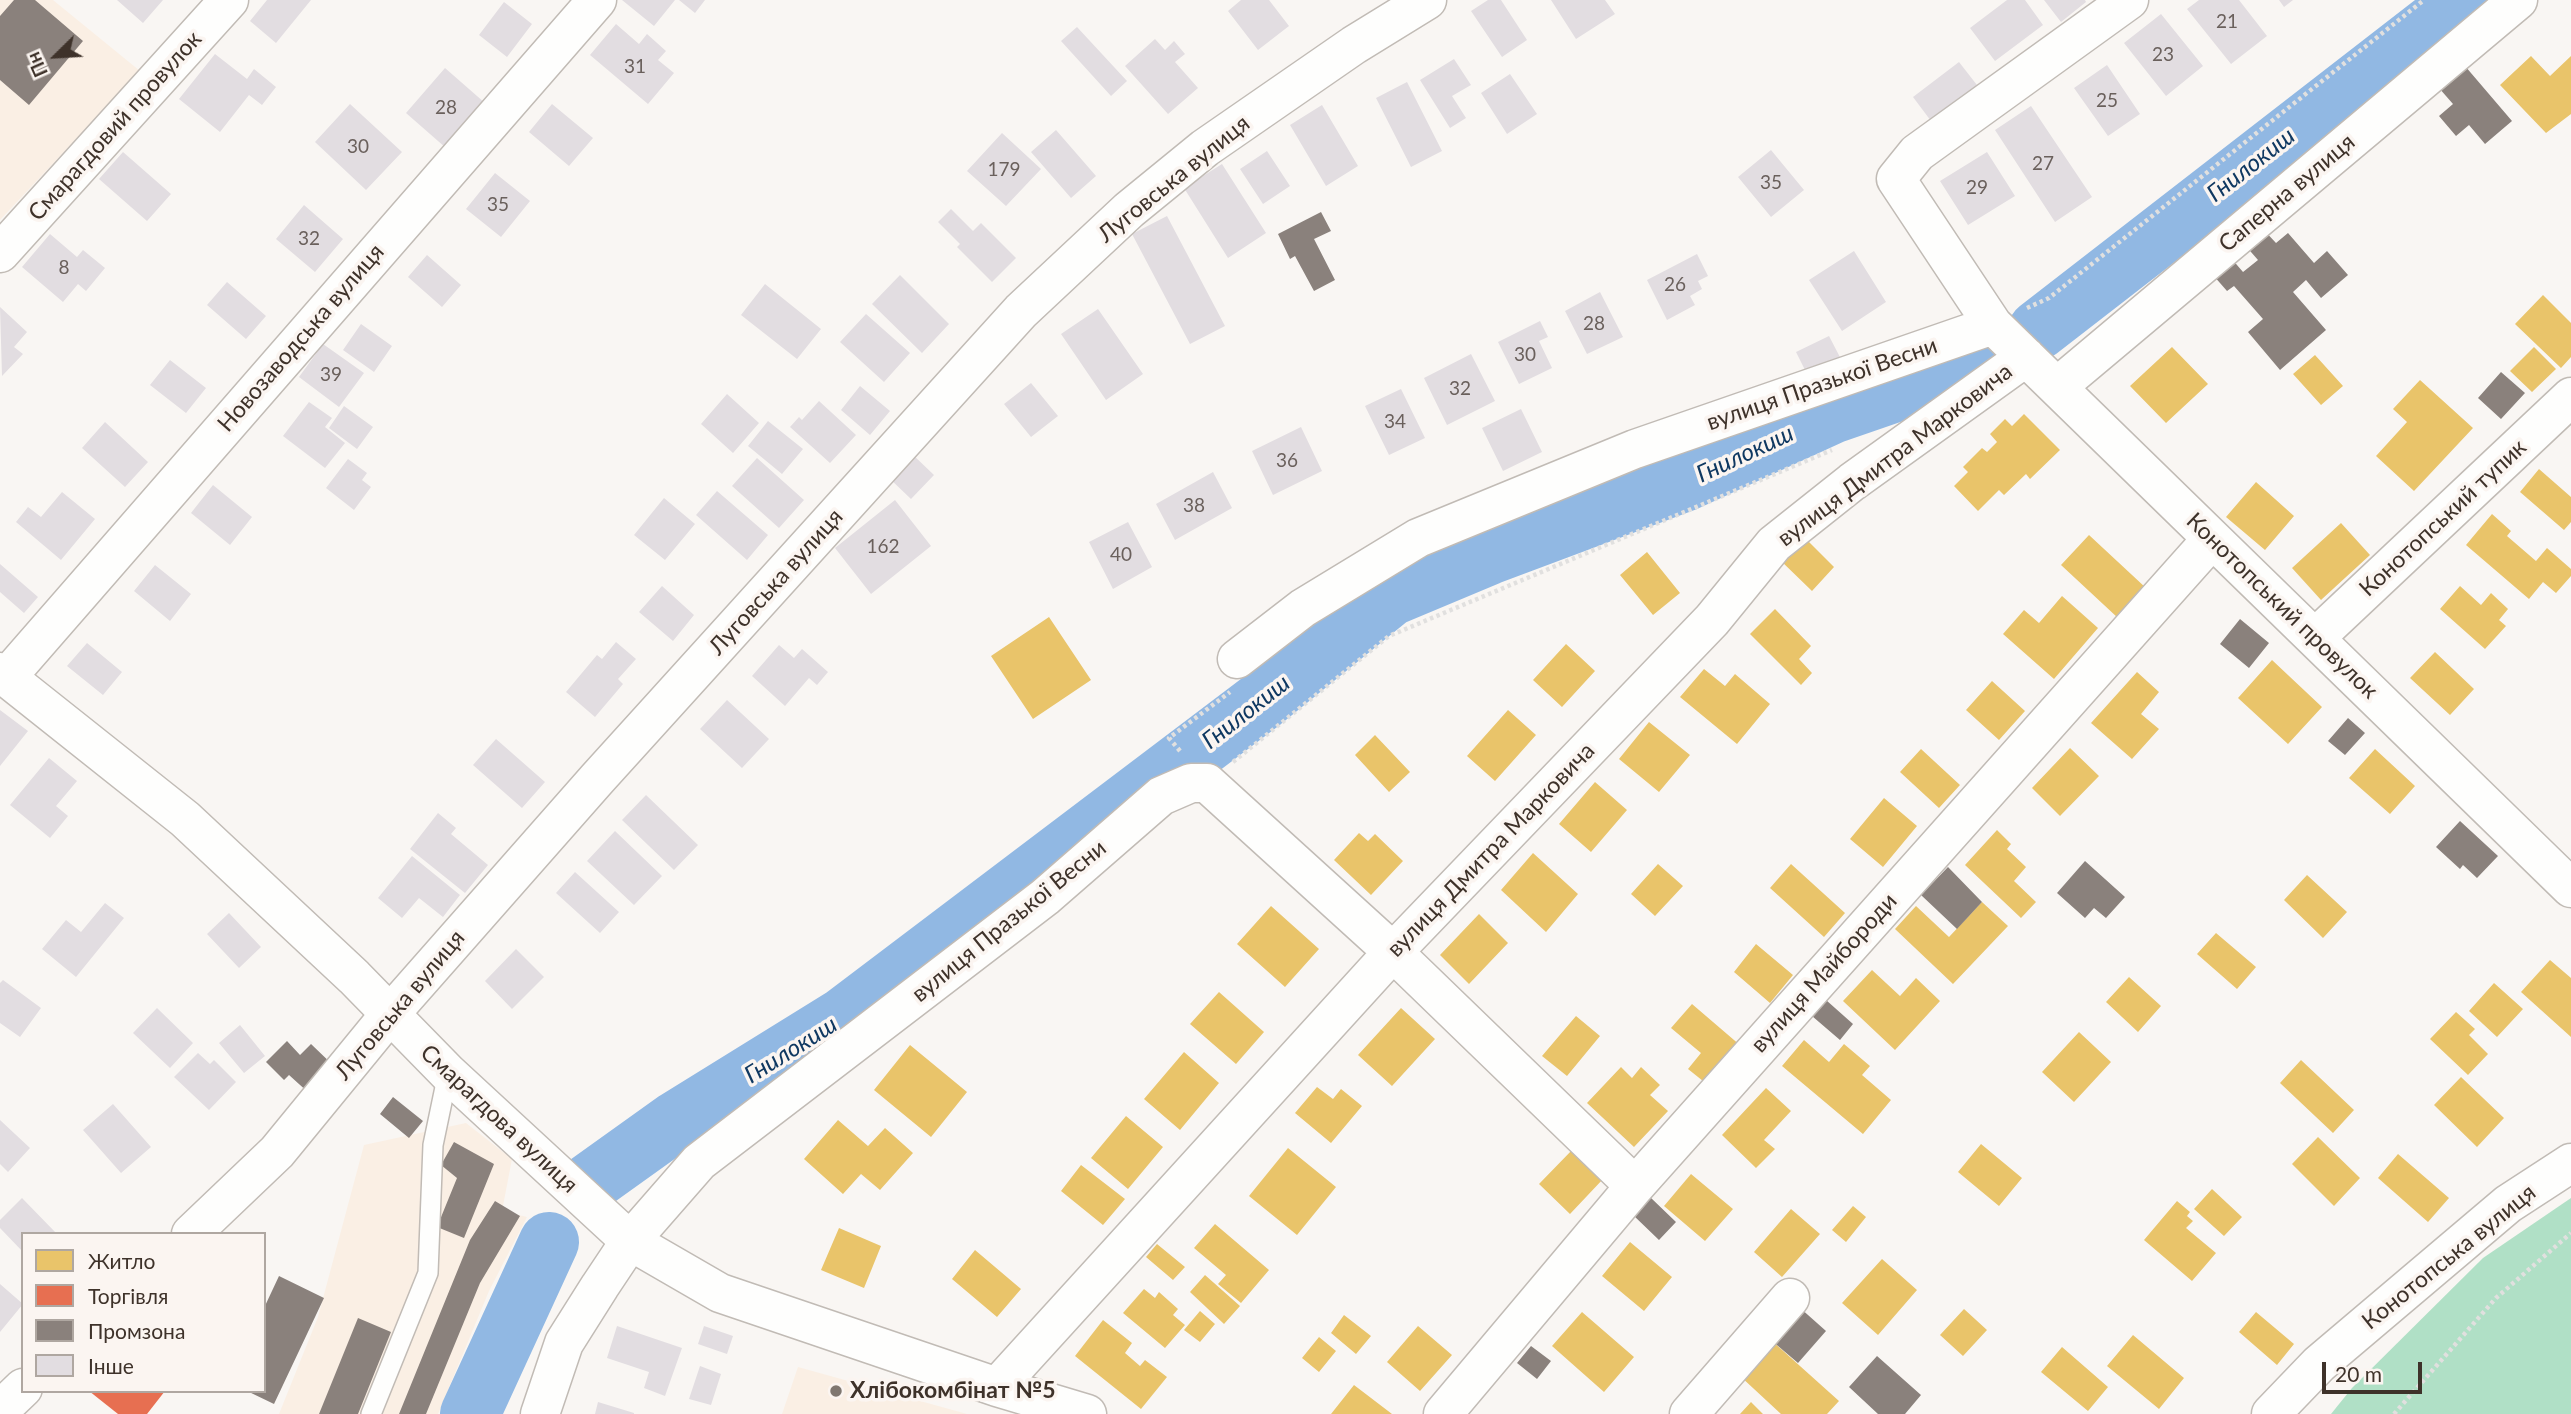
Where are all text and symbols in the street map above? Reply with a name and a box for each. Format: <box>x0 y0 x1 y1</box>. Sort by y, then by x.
house number: 21 <box>2216 11 2238 33</box>
north arrow <box>21 21 91 91</box>
street label: Смарагдовий провулок <box>23 26 207 226</box>
house number: 23 <box>2152 44 2174 66</box>
text: Пн <box>21 49 52 81</box>
house number: 31 <box>624 56 646 78</box>
house number: 25 <box>2096 90 2118 112</box>
house number: 28 <box>435 97 457 119</box>
street label: Луговська вулиця <box>1093 110 1255 248</box>
water label: Гнилокиш <box>2201 122 2301 208</box>
street label: Саперна вулиця <box>2213 128 2361 258</box>
house number: 30 <box>347 136 369 158</box>
house number: 27 <box>2032 153 2054 175</box>
house number: 179 <box>987 159 1021 181</box>
house number: 35 <box>1760 172 1782 194</box>
house number: 29 <box>1966 177 1988 199</box>
house number: 35 <box>487 194 509 216</box>
house number: 32 <box>298 228 320 250</box>
street label: Новозаводська вулиця <box>212 239 390 437</box>
house number: 8 <box>58 257 70 279</box>
house number: 26 <box>1664 274 1686 296</box>
house number: 28 <box>1583 313 1605 335</box>
street label: вулиця Празької Весни <box>1703 332 1941 436</box>
house number: 30 <box>1514 344 1536 366</box>
street label: вулиця Дмитра Марковича <box>1772 358 2018 552</box>
house number: 39 <box>320 364 342 386</box>
house number: 32 <box>1449 378 1471 400</box>
house number: 34 <box>1384 411 1406 433</box>
water label: Гнилокиш <box>1692 419 1798 489</box>
street label: Конотопський тупик <box>2354 434 2532 602</box>
house number: 36 <box>1276 450 1298 472</box>
house number: 38 <box>1183 495 1205 517</box>
street label: Луговська вулиця <box>703 503 849 661</box>
street label: Конотопський провулок <box>2180 507 2384 705</box>
house number: 162 <box>866 536 900 558</box>
house number: 40 <box>1110 544 1132 566</box>
water label: Гнилокиш <box>1196 669 1296 755</box>
street label: вулиця Дмитра Марковича <box>1382 737 1600 963</box>
street label: вулиця Празької Весни <box>906 834 1112 1008</box>
street label: вулиця Майбороди <box>1745 888 1903 1058</box>
street label: Луговська вулиця <box>329 925 471 1085</box>
water label: Гнилокиш <box>739 1010 843 1090</box>
street label: Смарагдова вулиця <box>415 1039 583 1199</box>
street label: Конотопська вулиця <box>2357 1179 2541 1335</box>
legend <box>21 1232 266 1393</box>
text: Житло <box>88 1248 155 1273</box>
text: Торгівля <box>88 1283 168 1308</box>
text: Промзона <box>88 1318 185 1343</box>
scale bar <box>2326 1348 2426 1392</box>
text: Інше <box>88 1353 134 1378</box>
text: 20 m <box>2335 1361 2382 1386</box>
place label: Хлібокомбінат №5 <box>850 1377 1055 1405</box>
marker: Хлібокомбінат №5 <box>828 1383 844 1399</box>

